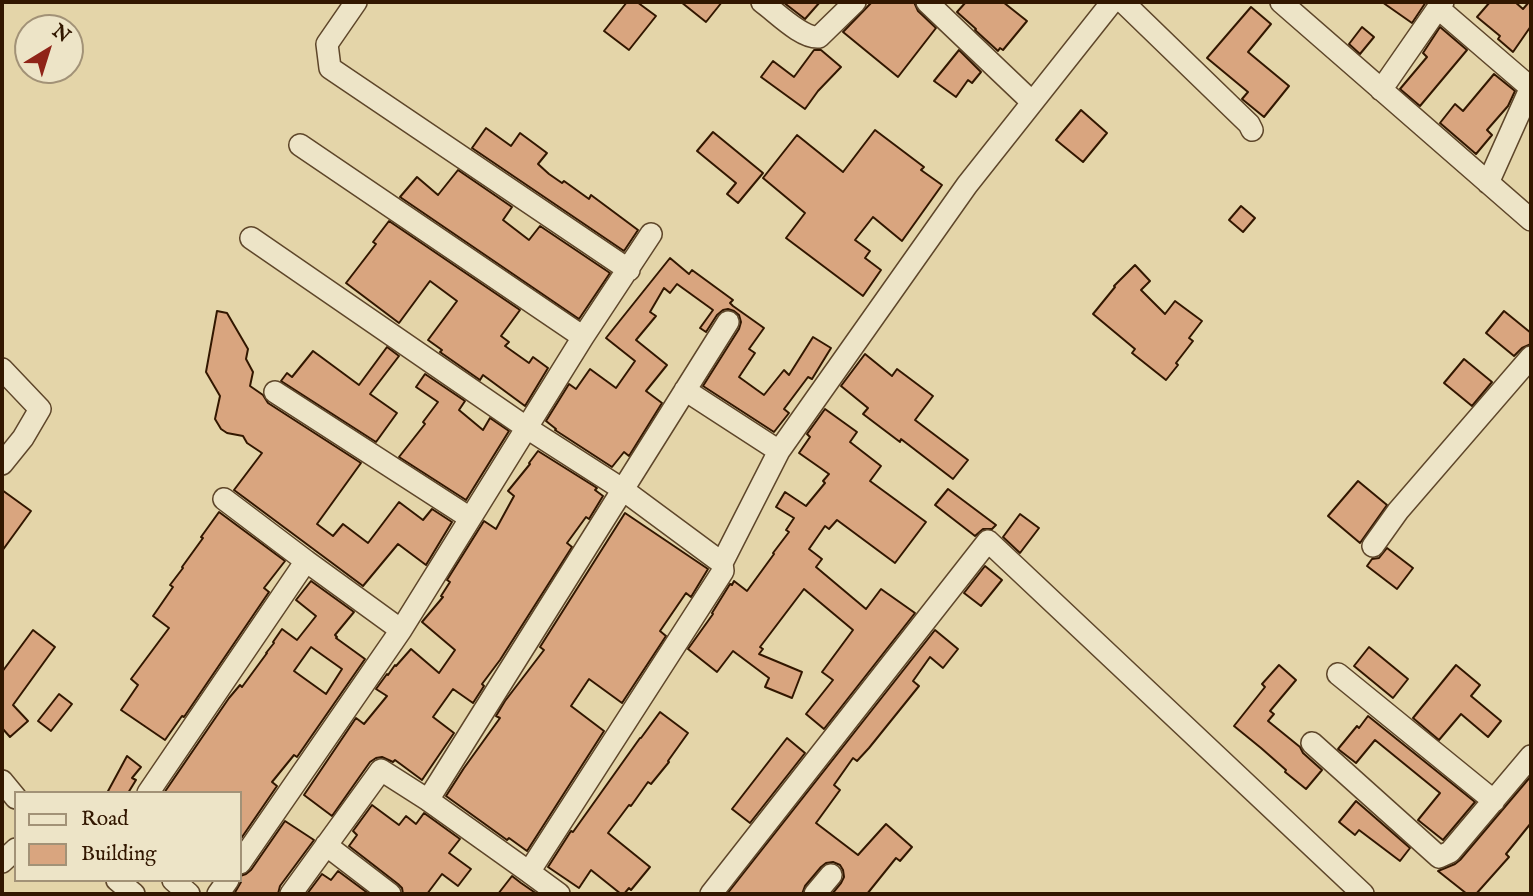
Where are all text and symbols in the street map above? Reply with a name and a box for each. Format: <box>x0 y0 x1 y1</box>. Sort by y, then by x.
north arrow <box>14 14 84 84</box>
text: N <box>47 20 75 49</box>
legend <box>14 791 242 882</box>
text: Road <box>81 806 128 833</box>
text: Building <box>81 841 156 868</box>

